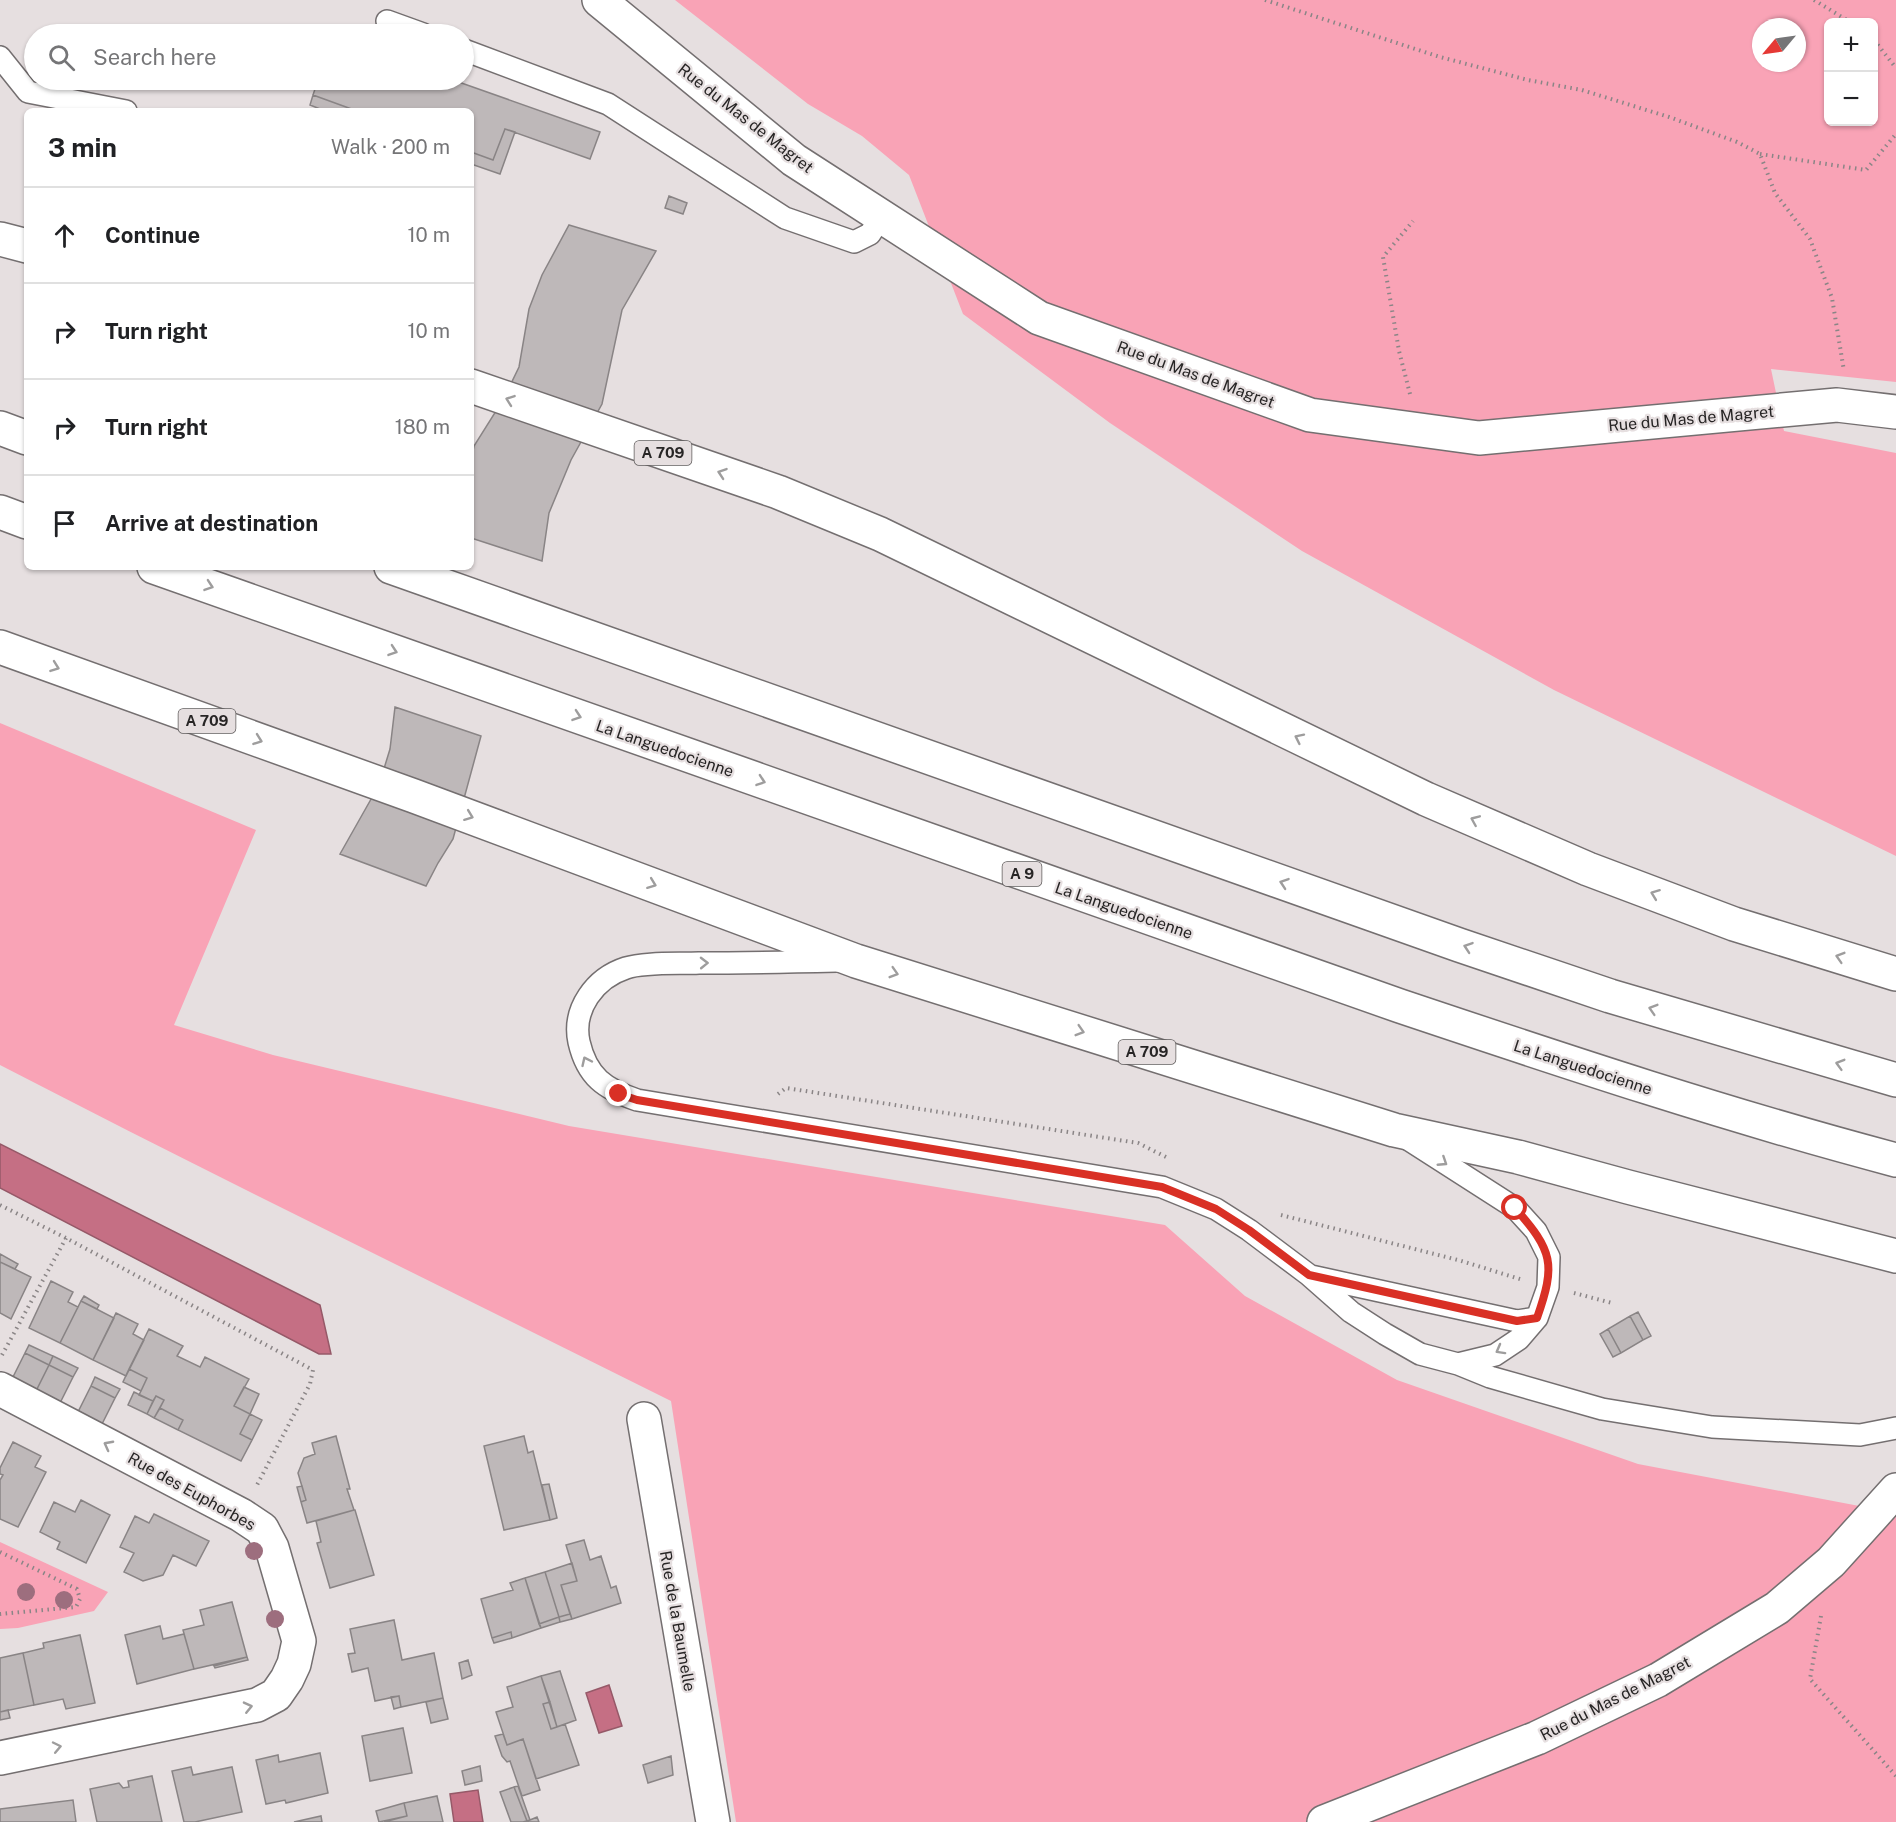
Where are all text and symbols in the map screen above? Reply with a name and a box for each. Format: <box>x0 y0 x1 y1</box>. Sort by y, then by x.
north arrow <box>1752 18 1806 72</box>
map controls <box>1824 18 1878 126</box>
button: + <box>1824 18 1878 72</box>
search box <box>24 24 474 90</box>
icon: search <box>45 41 78 74</box>
text: Search here <box>93 44 217 70</box>
street label: Rue du Mas de Magret <box>674 60 817 177</box>
button: − <box>1824 72 1878 126</box>
text: 3 min <box>48 132 117 163</box>
text: Walk · 200 m <box>331 135 450 159</box>
icon: ahead <box>48 219 81 252</box>
text: Continue <box>105 222 200 248</box>
text: 10 m <box>407 223 450 247</box>
icon: right <box>48 315 81 348</box>
text: Turn right <box>105 318 208 344</box>
text: 10 m <box>407 319 450 343</box>
street label: Rue du Mas de Magret <box>1114 337 1277 412</box>
one-way arrow <box>505 395 516 408</box>
street label: Rue du Mas de Magret <box>1607 402 1775 435</box>
icon: right <box>48 411 81 444</box>
text: Turn right <box>105 414 208 440</box>
text: 180 m <box>395 415 450 439</box>
road number: A 709 <box>634 441 692 465</box>
one-way arrow <box>717 468 728 481</box>
icon: arrive <box>48 507 81 540</box>
text: Arrive at destination <box>105 510 318 536</box>
one-way arrow <box>203 579 214 592</box>
one-way arrow <box>387 644 398 657</box>
one-way arrow <box>49 659 60 672</box>
road number: A 709 <box>178 709 236 733</box>
one-way arrow <box>571 709 582 722</box>
street label: La Languedocienne <box>593 716 736 781</box>
one-way arrow <box>253 732 263 745</box>
one-way arrow <box>1294 733 1305 745</box>
one-way arrow <box>755 774 766 787</box>
one-way arrow <box>463 809 474 821</box>
one-way arrow <box>1471 815 1482 827</box>
road number: A 9 <box>1002 862 1042 886</box>
one-way arrow <box>646 877 656 890</box>
one-way arrow <box>1279 877 1290 890</box>
street label: La Languedocienne <box>1052 878 1195 943</box>
one-way arrow <box>1651 889 1661 902</box>
one-way arrow <box>1463 942 1474 955</box>
one-way arrow <box>1835 952 1846 964</box>
one-way arrow <box>700 957 709 970</box>
one-way arrow <box>888 966 899 978</box>
one-way arrow <box>1648 1004 1659 1016</box>
one-way arrow <box>1074 1024 1085 1036</box>
street label: La Languedocienne <box>1511 1036 1655 1099</box>
road number: A 709 <box>1118 1040 1176 1064</box>
one-way arrow <box>581 1056 593 1067</box>
one-way arrow <box>1835 1059 1846 1071</box>
route end <box>605 1080 631 1106</box>
one-way arrow <box>1437 1154 1447 1166</box>
route start <box>1501 1194 1527 1220</box>
one-way arrow <box>1496 1343 1506 1355</box>
one-way arrow <box>103 1441 114 1453</box>
street label: Rue des Euphorbes <box>125 1448 259 1534</box>
street label: Rue de la Baumelle <box>656 1549 699 1693</box>
street label: Rue du Mas de Magret <box>1537 1652 1694 1745</box>
one-way arrow <box>243 1701 253 1714</box>
one-way arrow <box>52 1741 62 1754</box>

